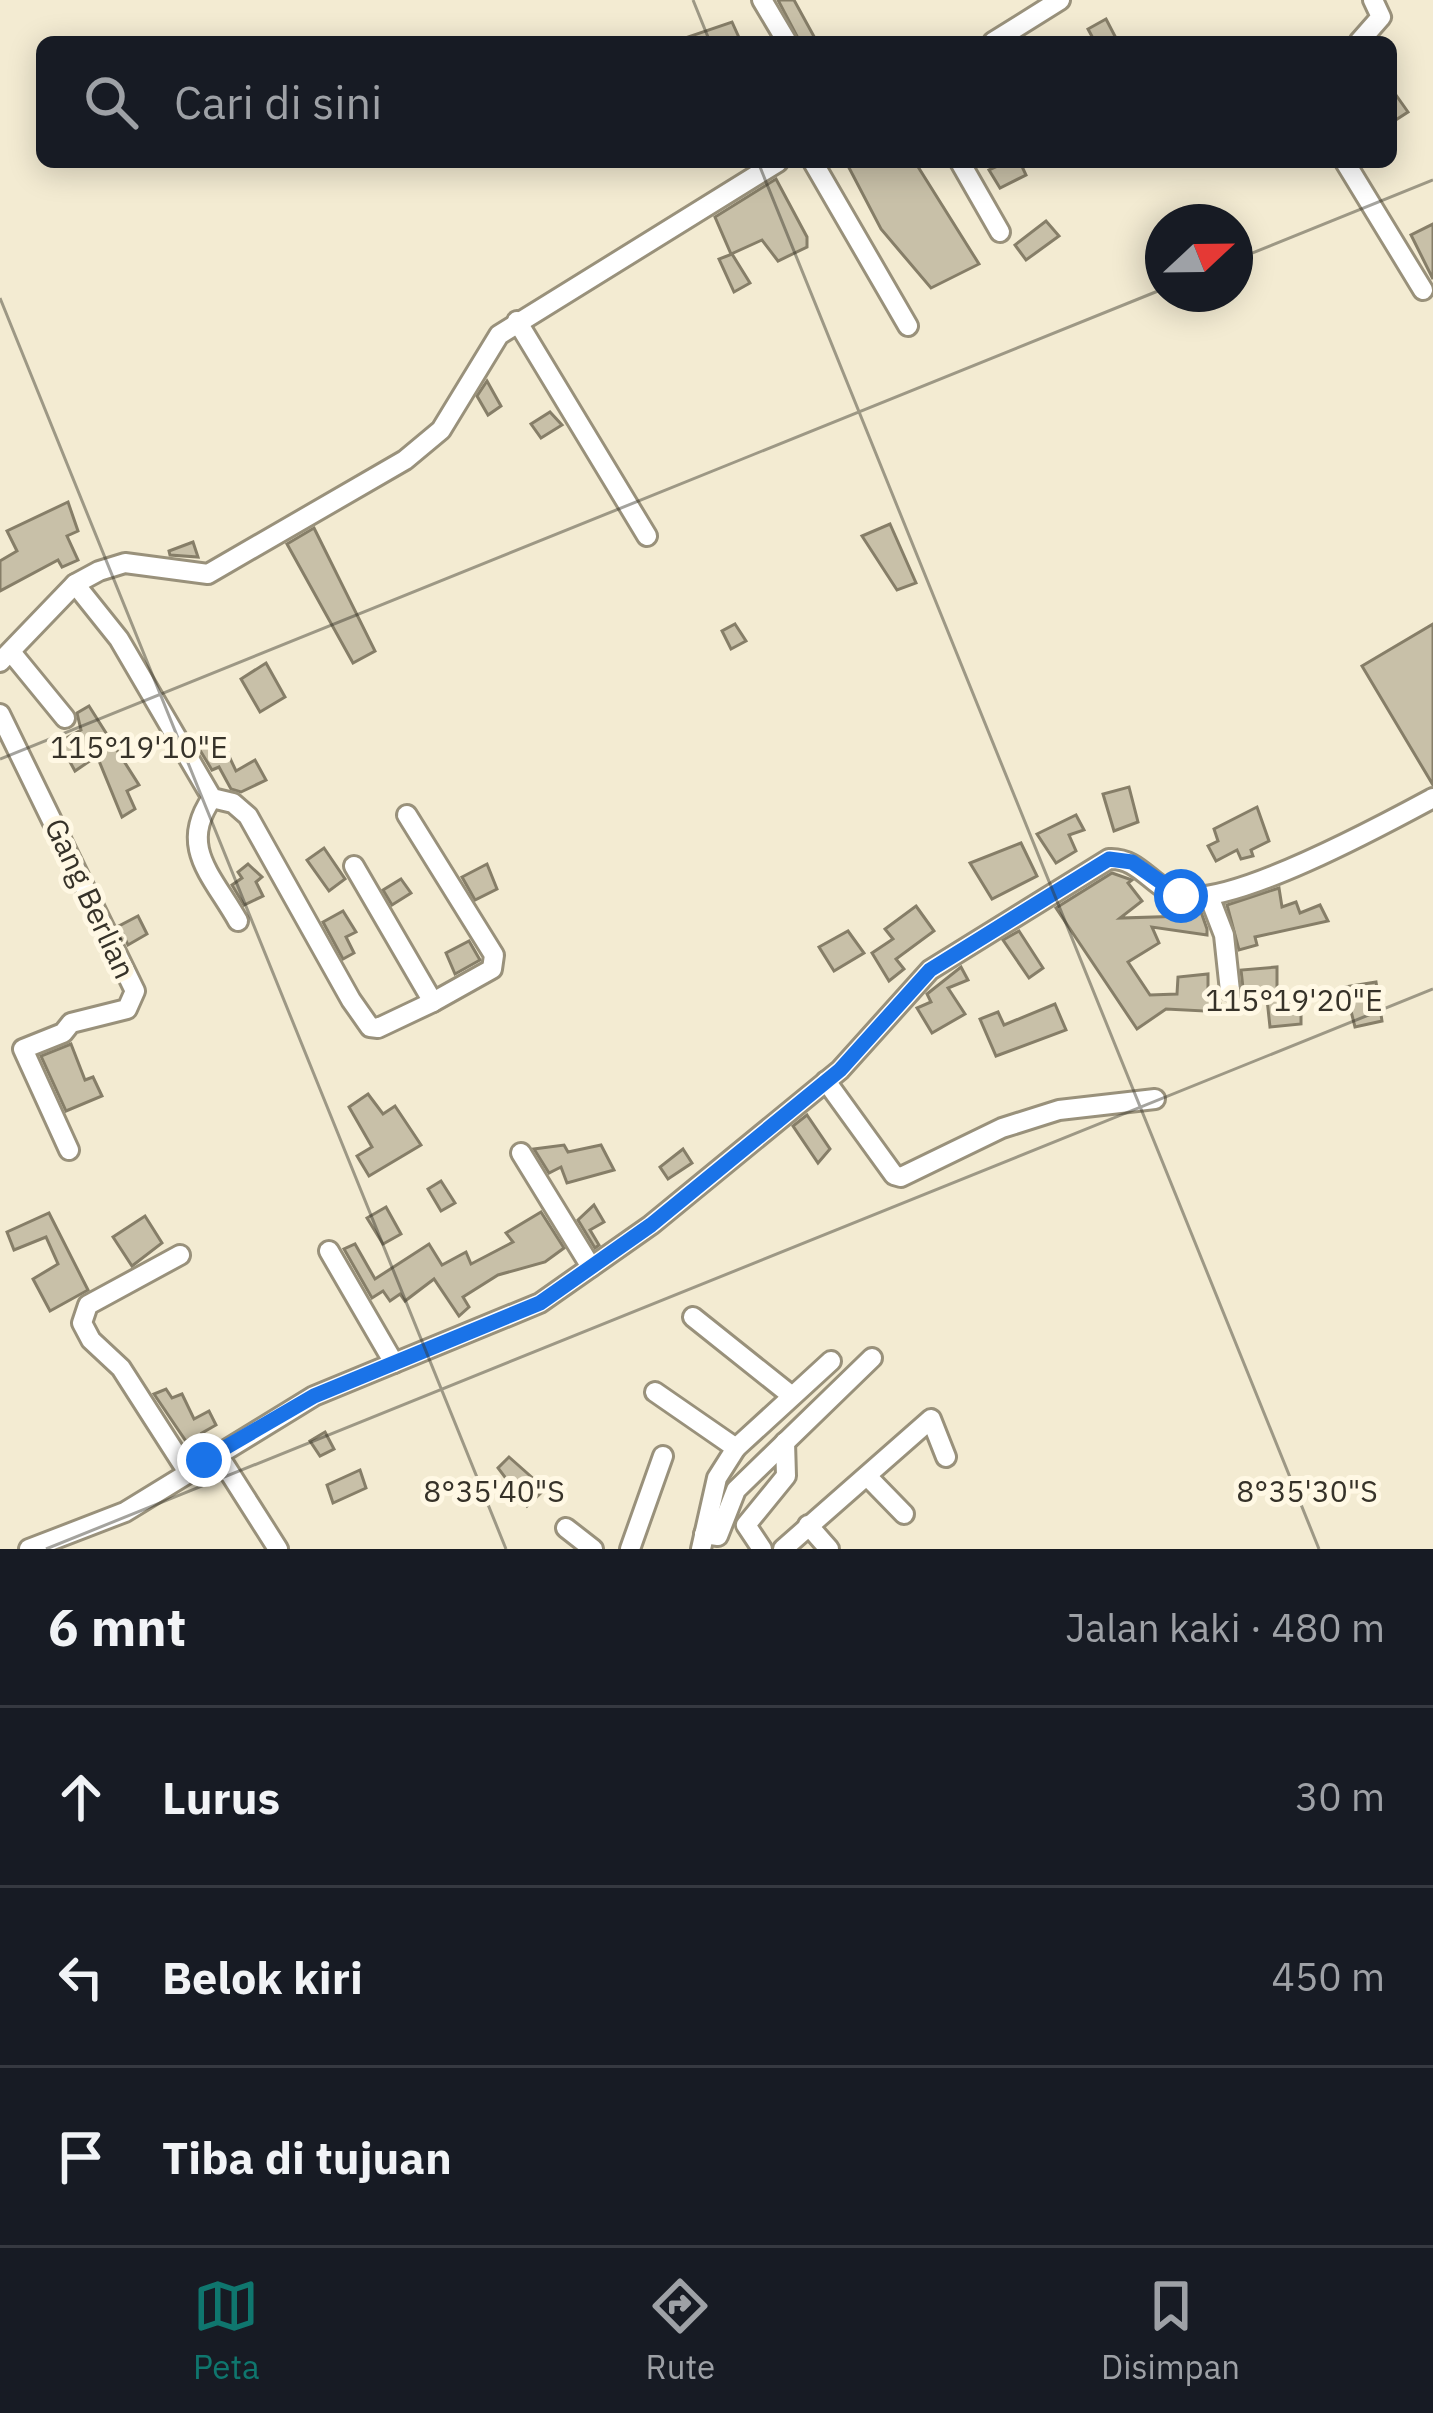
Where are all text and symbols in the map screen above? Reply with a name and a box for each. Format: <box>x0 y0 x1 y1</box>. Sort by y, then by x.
search box <box>36 36 1397 168</box>
icon: search <box>78 69 144 135</box>
text: Cari di sini <box>174 73 382 131</box>
north arrow <box>1145 204 1253 312</box>
text: 115°19'10"E <box>50 727 228 766</box>
street label: Gang Berlian <box>37 812 145 984</box>
route start <box>1154 869 1208 923</box>
text: 115°19'20"E <box>1205 980 1383 1019</box>
route end <box>177 1433 231 1487</box>
text: 8°35'40"S <box>423 1471 565 1510</box>
text: 8°35'30"S <box>1236 1471 1378 1510</box>
text: 6 mnt <box>48 1594 186 1660</box>
text: Jalan kaki · 480 m <box>1065 1602 1385 1653</box>
icon: ahead <box>48 1764 114 1830</box>
text: Lurus <box>162 1768 280 1826</box>
text: 30 m <box>1295 1771 1385 1822</box>
icon: left <box>48 1944 114 2010</box>
text: Belok kiri <box>162 1948 363 2006</box>
text: 450 m <box>1272 1951 1385 2002</box>
icon: arrive <box>48 2124 114 2190</box>
text: Tiba di tujuan <box>162 2128 452 2186</box>
tab: Peta <box>193 2273 260 2388</box>
tab: Rute <box>646 2273 715 2388</box>
tab: Disimpan <box>1101 2273 1240 2388</box>

